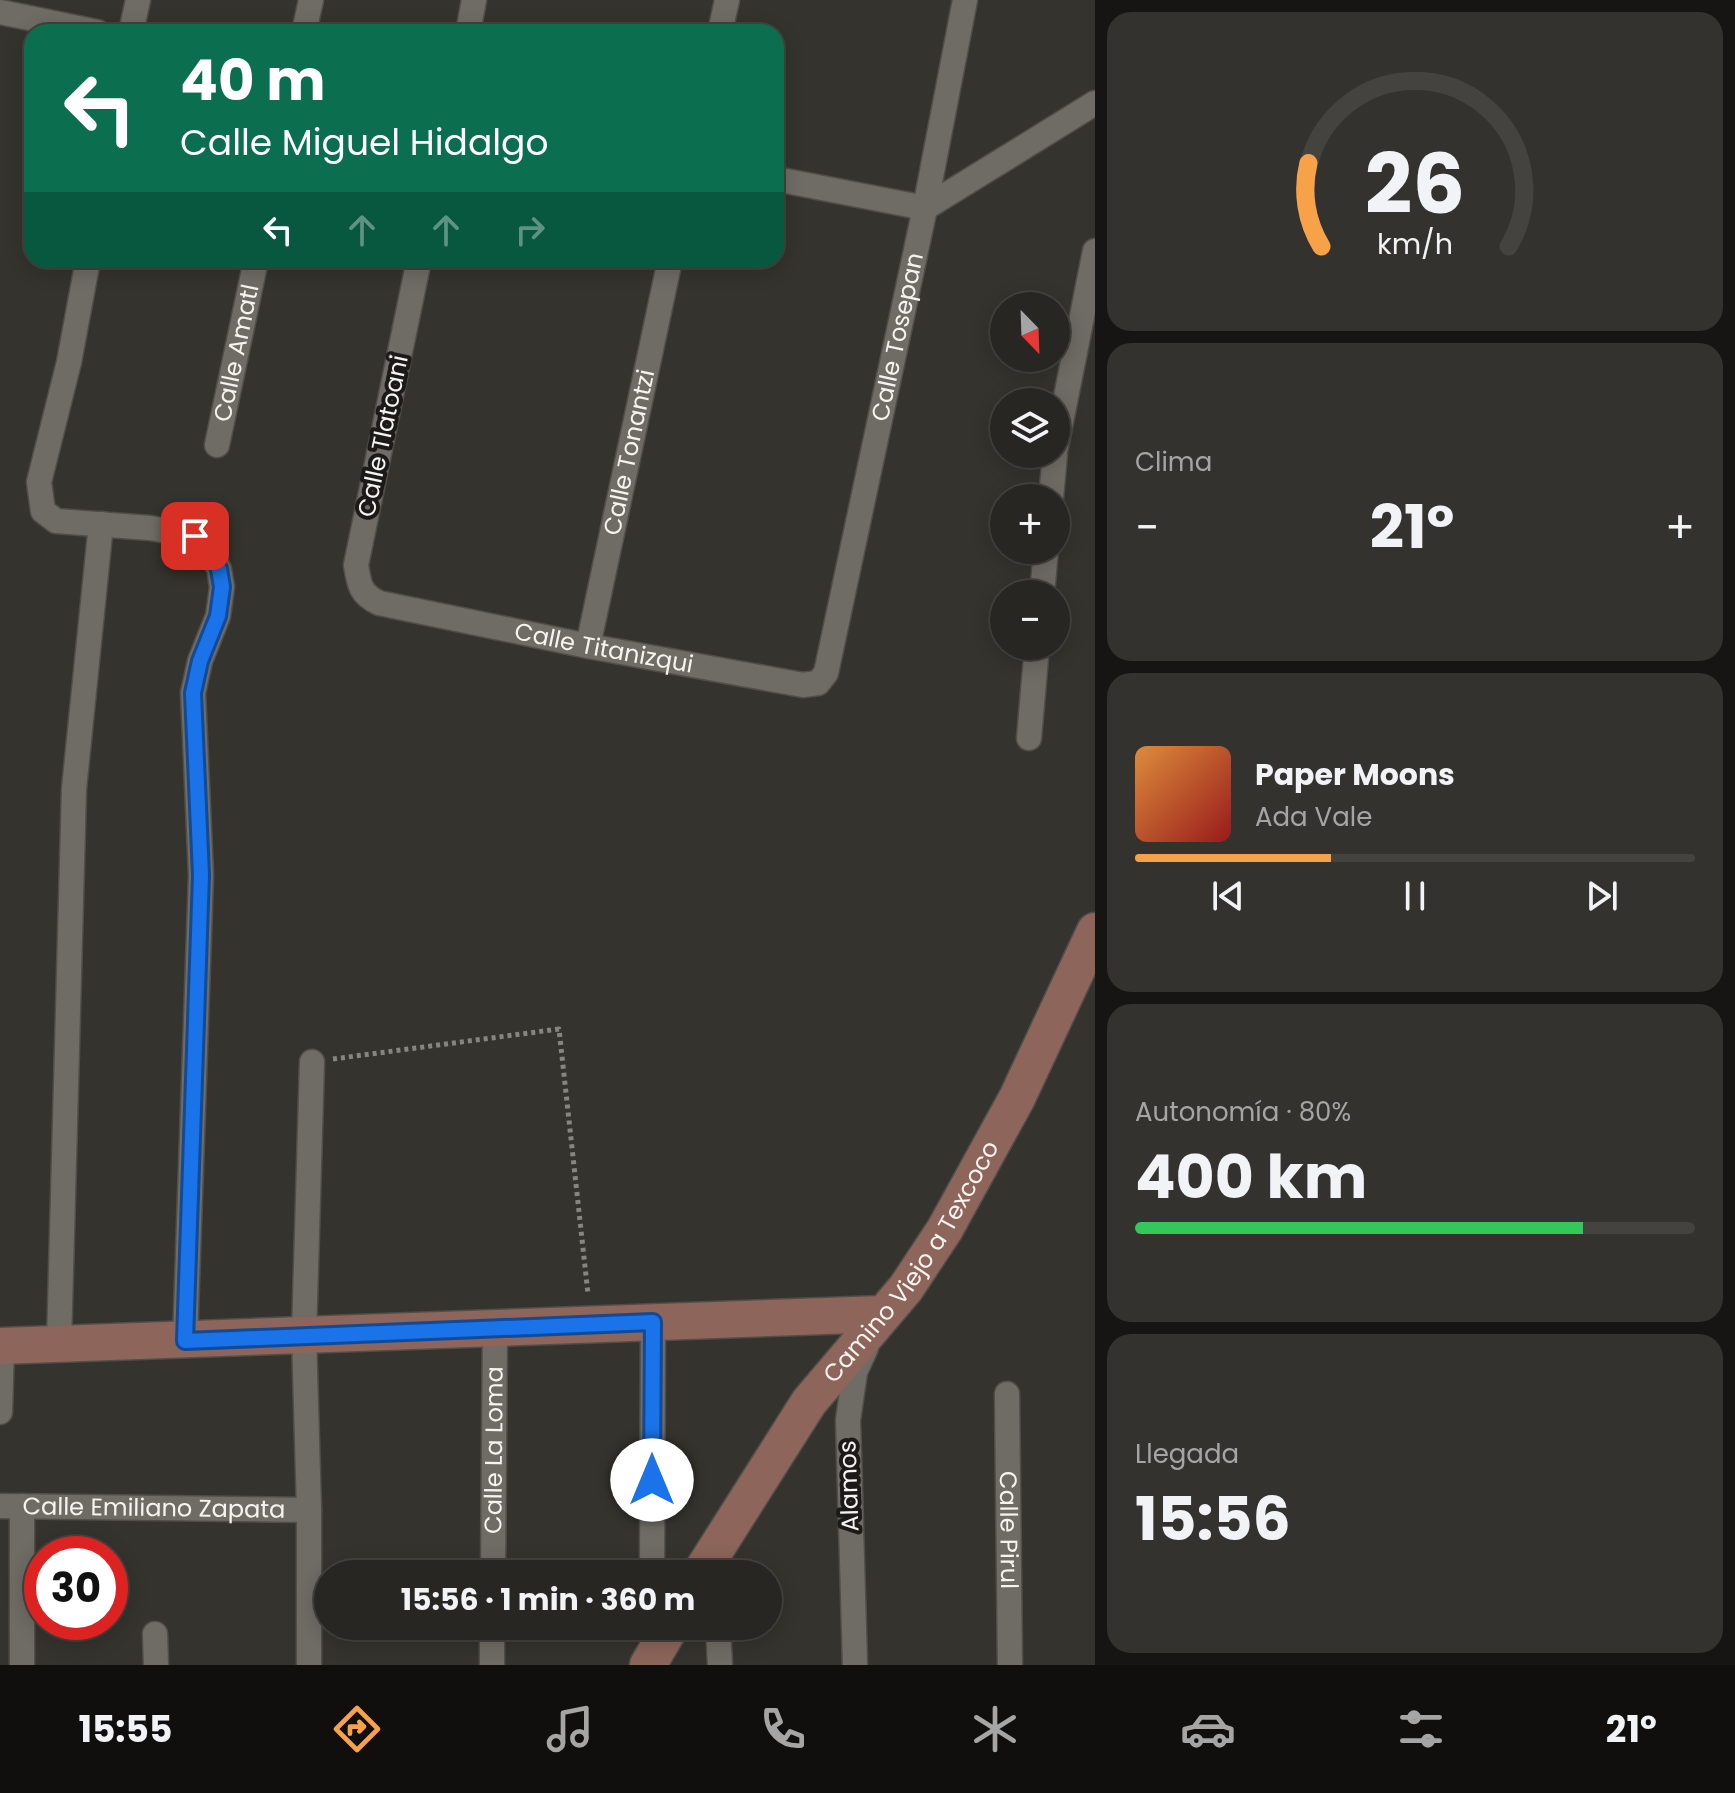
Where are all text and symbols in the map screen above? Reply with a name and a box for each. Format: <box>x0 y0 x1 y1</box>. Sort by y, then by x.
text: 40 m <box>180 41 326 120</box>
icon: left <box>48 56 152 160</box>
text: Calle Miguel Hidalgo <box>180 117 548 168</box>
text: 26 <box>1365 126 1465 242</box>
icon: left <box>256 208 300 252</box>
icon: ahead <box>340 208 384 252</box>
icon: ahead <box>424 208 468 252</box>
icon: right <box>508 208 552 252</box>
text: km/h <box>1377 224 1453 264</box>
street label: Calle Tosepan <box>863 249 931 424</box>
street label: Calle Amatl <box>205 281 266 425</box>
north arrow <box>990 292 1070 372</box>
map controls <box>990 292 1070 660</box>
street label: Calle Tlatoani <box>349 352 416 520</box>
street label: Calle Tonantzi <box>595 366 662 538</box>
button: layers <box>990 388 1070 468</box>
text: Clima <box>1135 444 1212 480</box>
button: + <box>990 484 1070 564</box>
text: 21° <box>1370 485 1454 569</box>
text: − <box>1135 497 1159 558</box>
text: + <box>1665 497 1695 558</box>
pin <box>161 502 229 570</box>
icon: arrive <box>173 514 217 558</box>
button: − <box>990 580 1070 660</box>
street label: Calle Titanizqui <box>512 614 696 681</box>
text: Paper Moons <box>1255 753 1455 796</box>
text: Ada Vale <box>1255 799 1372 835</box>
icon: previous <box>1206 874 1250 918</box>
icon: pause <box>1393 874 1437 918</box>
icon: next <box>1580 874 1624 918</box>
text: Autonomía · 80% <box>1135 1094 1351 1130</box>
street label: Camino Viejo a Texcoco <box>815 1134 1007 1390</box>
text: 400 km <box>1135 1135 1367 1219</box>
street label: Calle La Loma <box>476 1366 511 1534</box>
text: Llegada <box>1135 1436 1239 1472</box>
position arrow <box>610 1438 694 1522</box>
street label: Alamos <box>830 1440 867 1532</box>
street label: Calle Pirul <box>992 1471 1026 1589</box>
text: 15:56 <box>1135 1477 1291 1561</box>
street label: Calle Emiliano Zapata <box>22 1489 286 1526</box>
speed limit sign: 30 <box>24 1536 128 1640</box>
text: 15:56 · 1 min · 360 m <box>401 1578 695 1621</box>
icon: directions <box>329 1701 385 1757</box>
icon: music <box>542 1701 598 1757</box>
icon: phone <box>755 1701 811 1757</box>
icon: climate <box>967 1701 1023 1757</box>
icon: car <box>1180 1701 1236 1757</box>
icon: filters <box>1393 1701 1449 1757</box>
text: 15:55 <box>78 1704 172 1755</box>
text: 21° <box>1606 1704 1657 1755</box>

